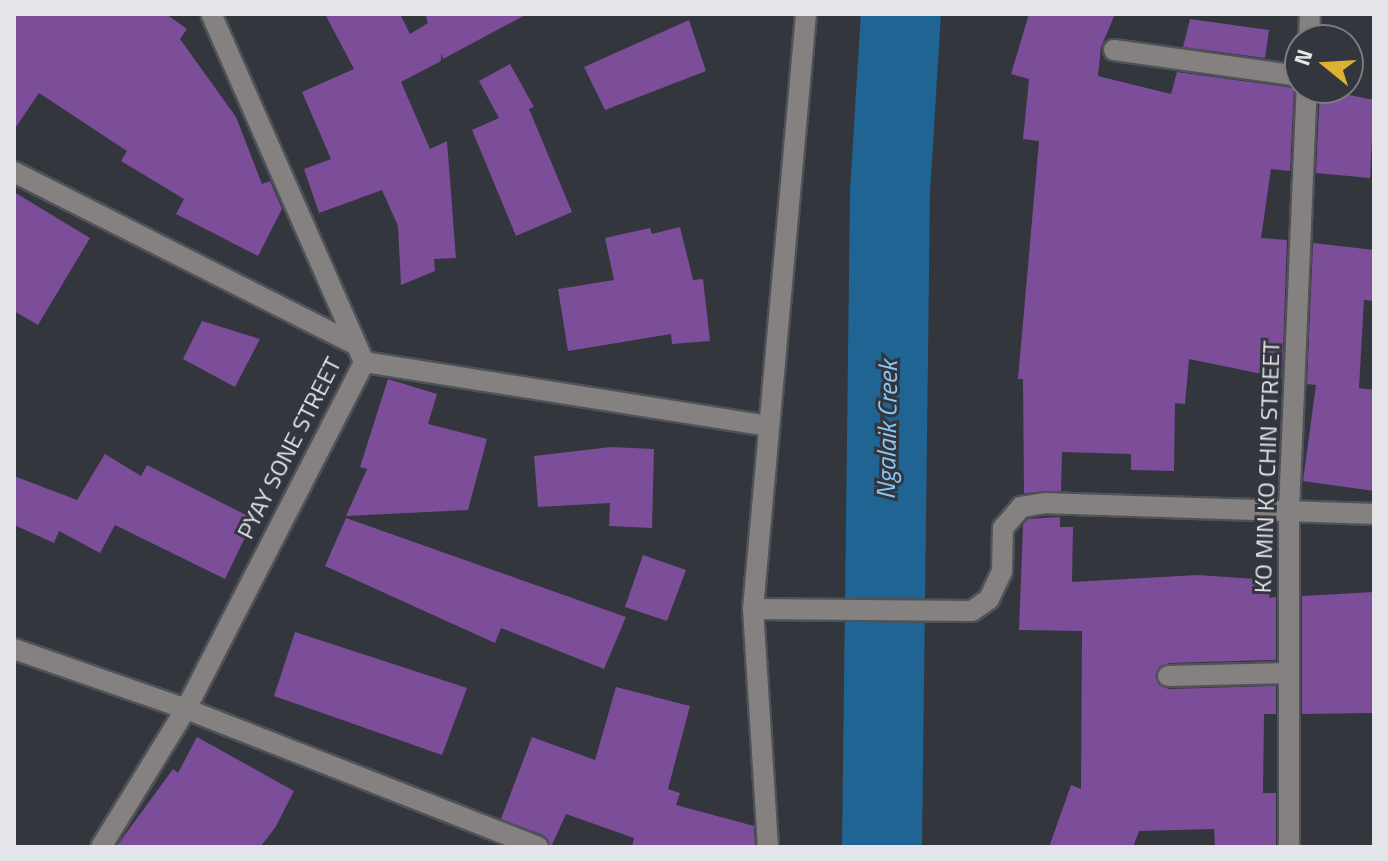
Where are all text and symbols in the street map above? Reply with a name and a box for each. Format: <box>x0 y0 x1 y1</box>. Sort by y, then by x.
north arrow <box>1284 24 1364 104</box>
text: N <box>1285 45 1322 70</box>
street label: KO MIN KO CHIN STREET <box>1248 340 1286 594</box>
street label: PYAY SONE STREET <box>231 352 347 544</box>
water label: Ngalaik Creek <box>870 360 904 500</box>

